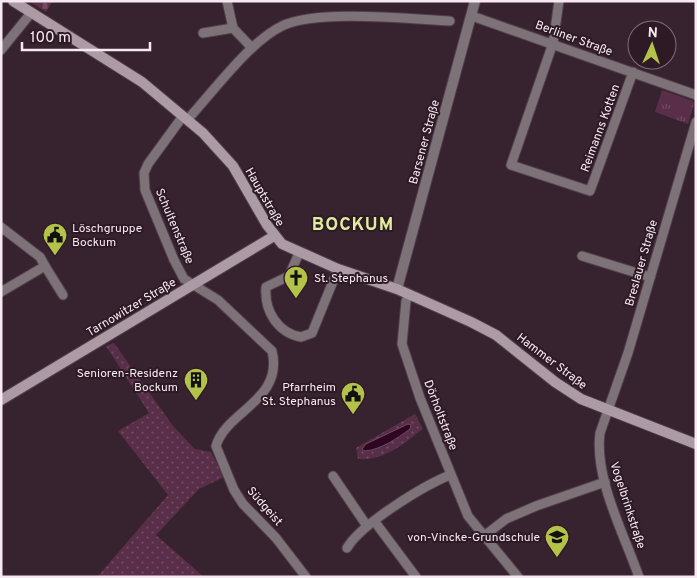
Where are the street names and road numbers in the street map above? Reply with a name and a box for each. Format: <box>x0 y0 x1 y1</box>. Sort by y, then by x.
street label: Berliner Straße <box>533 18 615 60</box>
street label: Reimanns Kotten <box>578 82 624 174</box>
street label: Barsener Straße <box>406 98 444 186</box>
street label: Hauptstraße <box>241 165 287 230</box>
street label: Schultenstraße <box>151 186 197 267</box>
street label: Breslauer Straße <box>622 218 662 308</box>
street label: Tarnowitzer Straße <box>84 275 179 341</box>
street label: Hammer Straße <box>513 330 590 394</box>
street label: Dörholtstraße <box>419 378 461 453</box>
street label: Vogelbrinkstraße <box>605 460 649 551</box>
street label: Südgeist <box>243 484 286 530</box>

